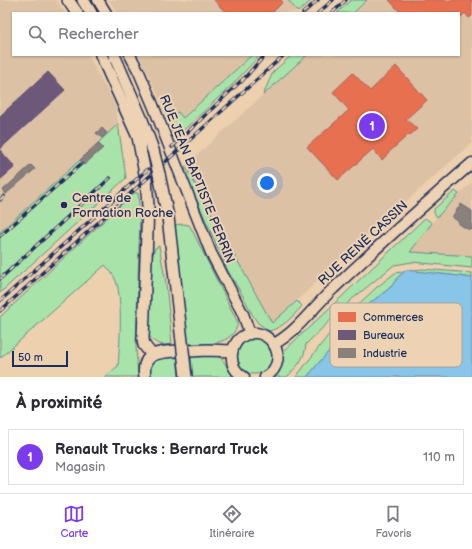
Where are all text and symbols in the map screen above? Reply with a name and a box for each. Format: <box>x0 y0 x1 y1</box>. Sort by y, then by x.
search box <box>12 12 460 56</box>
icon: search <box>26 23 48 45</box>
text: Rechercher <box>58 25 138 44</box>
street label: RUE JEAN BAPTISTE PERRIN <box>156 92 238 266</box>
pin: 1 <box>359 111 385 141</box>
your location <box>257 173 277 193</box>
place label: Centre de Formation Roche <box>72 190 174 221</box>
street label: RUE RENÉ CASSIN <box>315 197 411 289</box>
marker: Centre de Formation Roche <box>59 200 69 210</box>
legend <box>330 303 462 367</box>
text: Commerces <box>363 311 424 324</box>
text: Bureaux <box>363 329 404 342</box>
text: Industrie <box>363 347 407 360</box>
scale bar <box>12 349 68 368</box>
text: 50 m <box>18 351 43 364</box>
text: À proximité <box>16 393 102 413</box>
text: Renault Trucks : Bernard Truck <box>55 440 268 459</box>
text: 1 <box>27 449 33 465</box>
text: 110 m <box>423 449 455 465</box>
text: Magasin <box>55 459 105 475</box>
tab: Carte <box>61 503 88 540</box>
tab: Itinéraire <box>209 503 254 540</box>
tab: Favoris <box>376 503 411 540</box>

